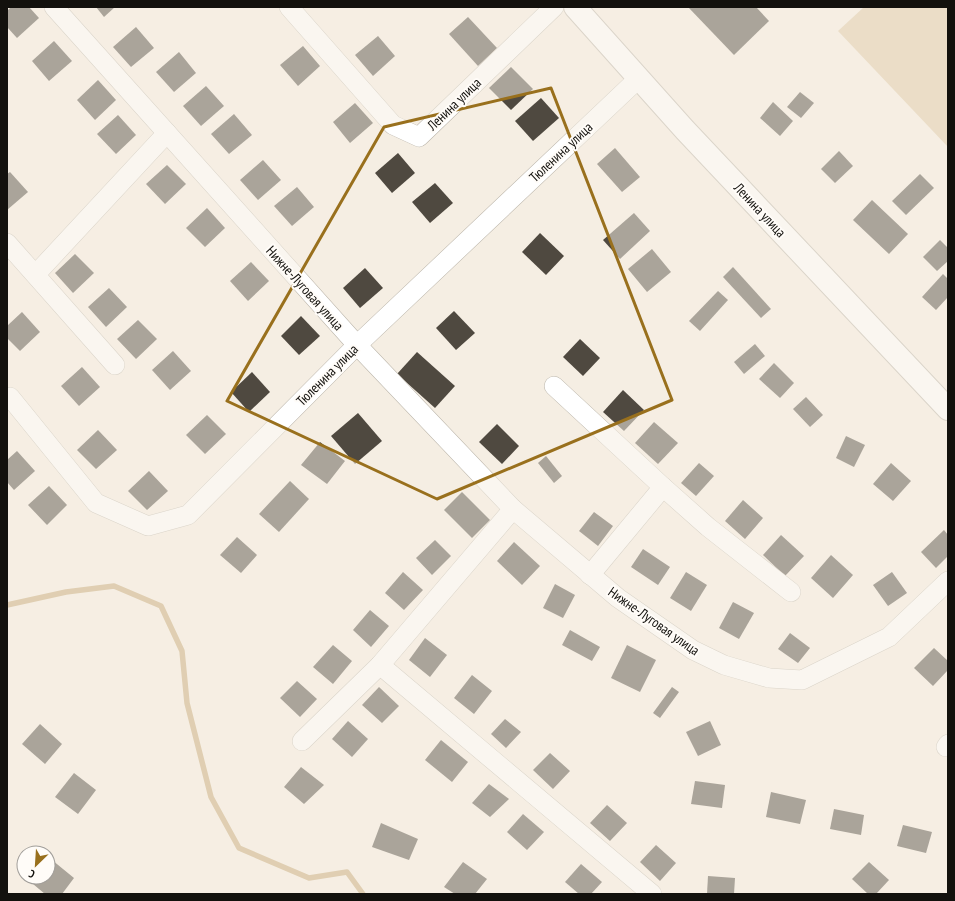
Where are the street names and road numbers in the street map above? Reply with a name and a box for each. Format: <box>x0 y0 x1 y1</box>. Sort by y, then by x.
street label: Ленина улица <box>422 74 485 135</box>
street label: Тюленина улица <box>526 118 596 186</box>
street label: Ленина улица <box>729 178 790 241</box>
street label: Нижне-Луговая улица <box>262 242 348 334</box>
street label: Тюленина улица <box>292 340 362 410</box>
street label: Нижне-Луговая улица <box>605 583 703 659</box>

